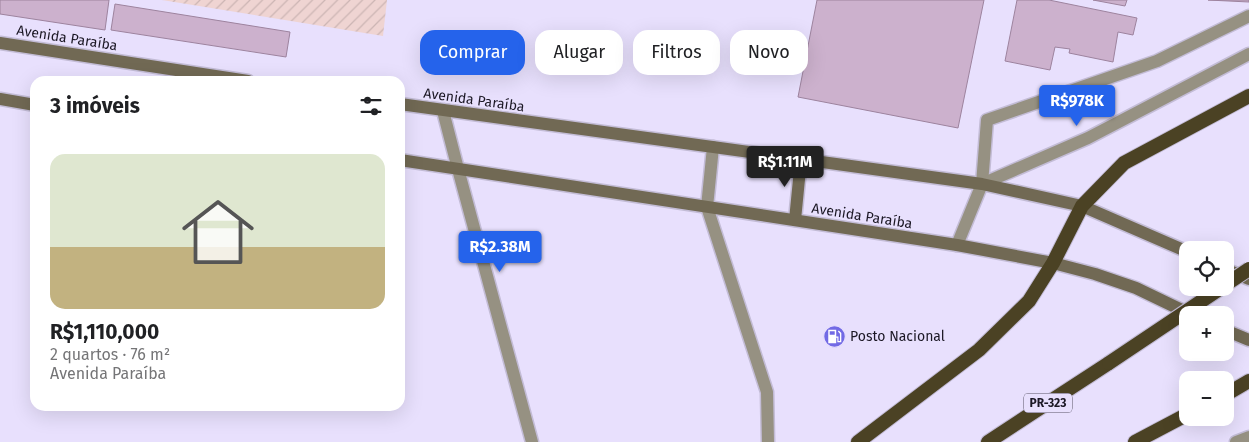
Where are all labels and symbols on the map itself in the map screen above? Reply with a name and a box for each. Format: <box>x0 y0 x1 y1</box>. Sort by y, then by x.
street label: Avenida Paraíba <box>15 22 119 54</box>
pin: R$978K <box>1036 84 1118 127</box>
street label: Avenida Paraíba <box>422 85 526 115</box>
pin: R$1.11M <box>739 146 831 188</box>
street label: Avenida Paraíba <box>810 200 914 232</box>
pin: R$2.38M <box>454 230 546 273</box>
fuel station icon: Posto Nacional <box>822 324 846 348</box>
place label: Posto Nacional <box>850 328 945 345</box>
road number: PR-323 <box>1024 393 1072 412</box>

